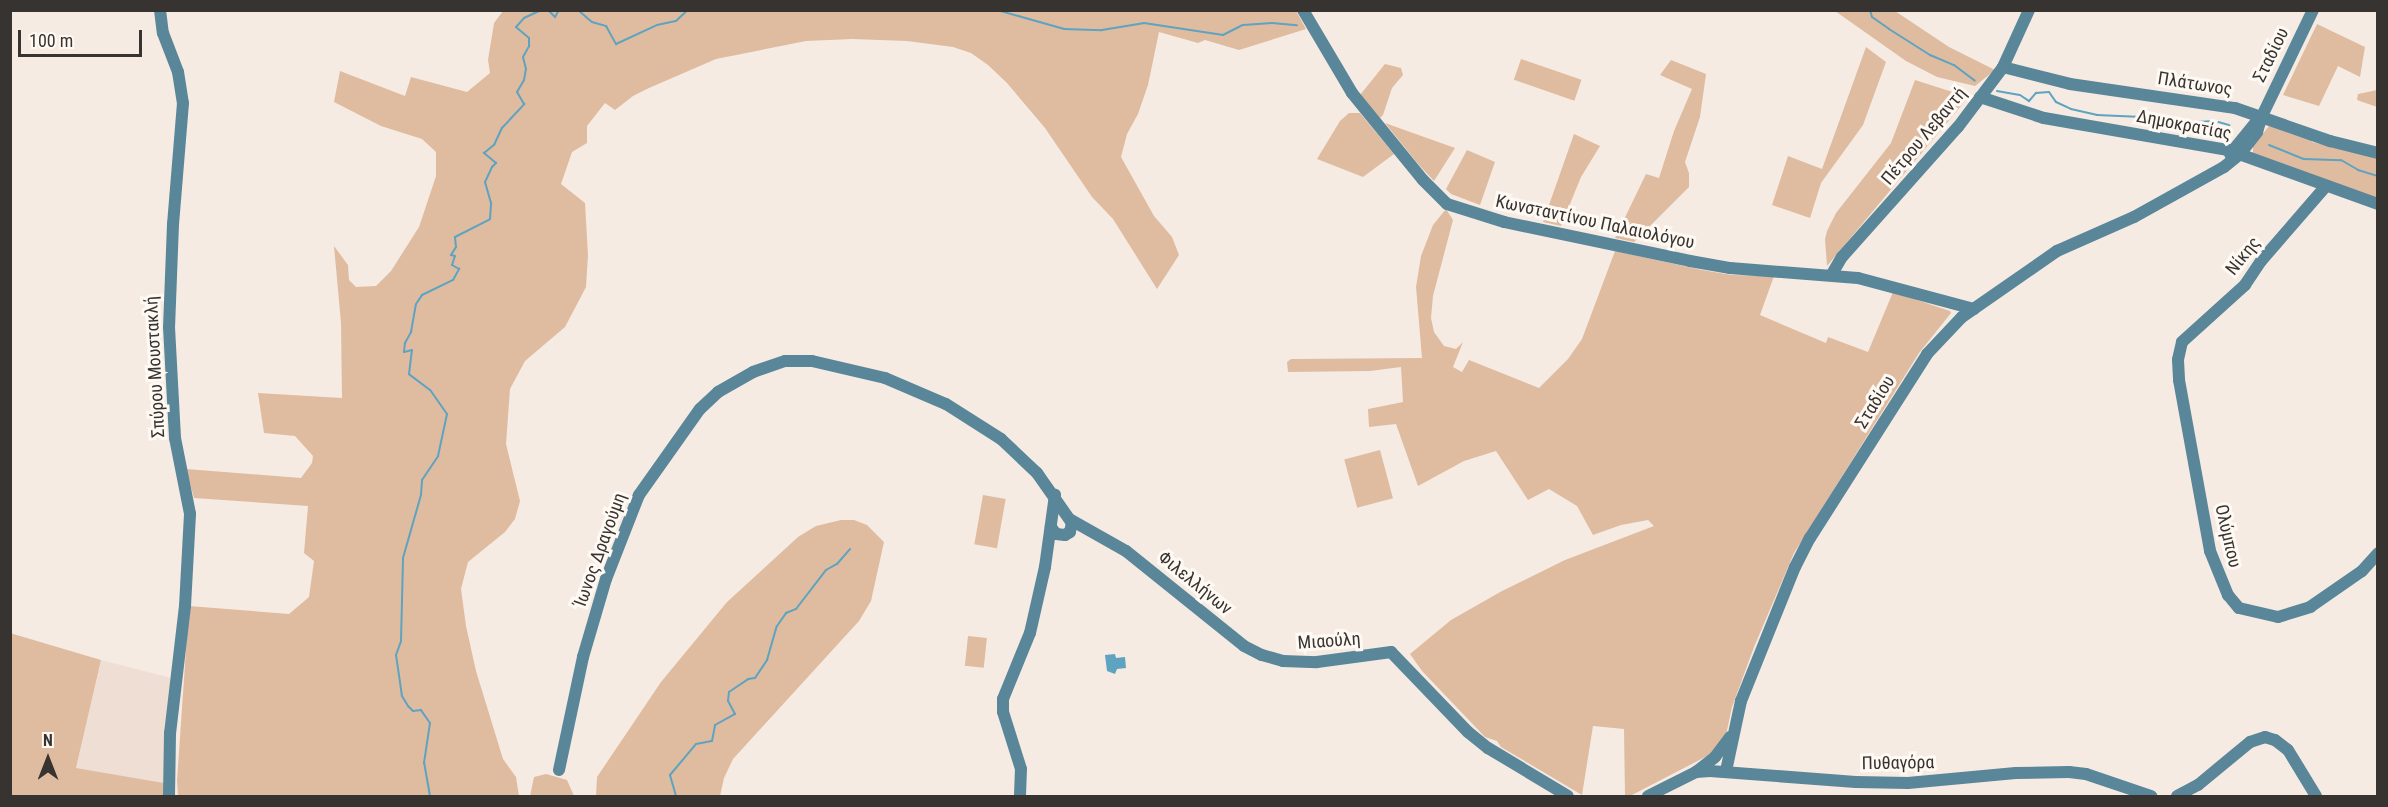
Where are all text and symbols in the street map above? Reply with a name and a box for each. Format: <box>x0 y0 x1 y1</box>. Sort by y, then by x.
scale bar <box>21 18 146 56</box>
street label: Σταδίου <box>2249 24 2293 86</box>
text: 100 m <box>29 30 73 51</box>
street label: Πλάτωνος <box>2156 67 2234 101</box>
street label: Πέτρου Λεβαντή <box>1877 83 1971 189</box>
street label: Δημοκρατίας <box>2135 105 2233 145</box>
street label: Κωνσταντίνου Παλαιολόγου <box>1494 190 1696 254</box>
street label: Νίκης <box>2221 233 2265 279</box>
street label: Σπύρου Μουστακλή <box>141 296 169 438</box>
street label: Σταδίου <box>1850 372 1900 432</box>
street label: Ίωνος Δραγούμη <box>569 490 631 610</box>
street label: Ολύμπου <box>2210 502 2246 570</box>
street label: Φιλελλήνων <box>1154 547 1236 619</box>
street label: Μιαούλη <box>1297 628 1361 654</box>
north arrow <box>18 729 78 789</box>
text: N <box>43 731 53 750</box>
street label: Πυθαγόρα <box>1862 752 1934 774</box>

